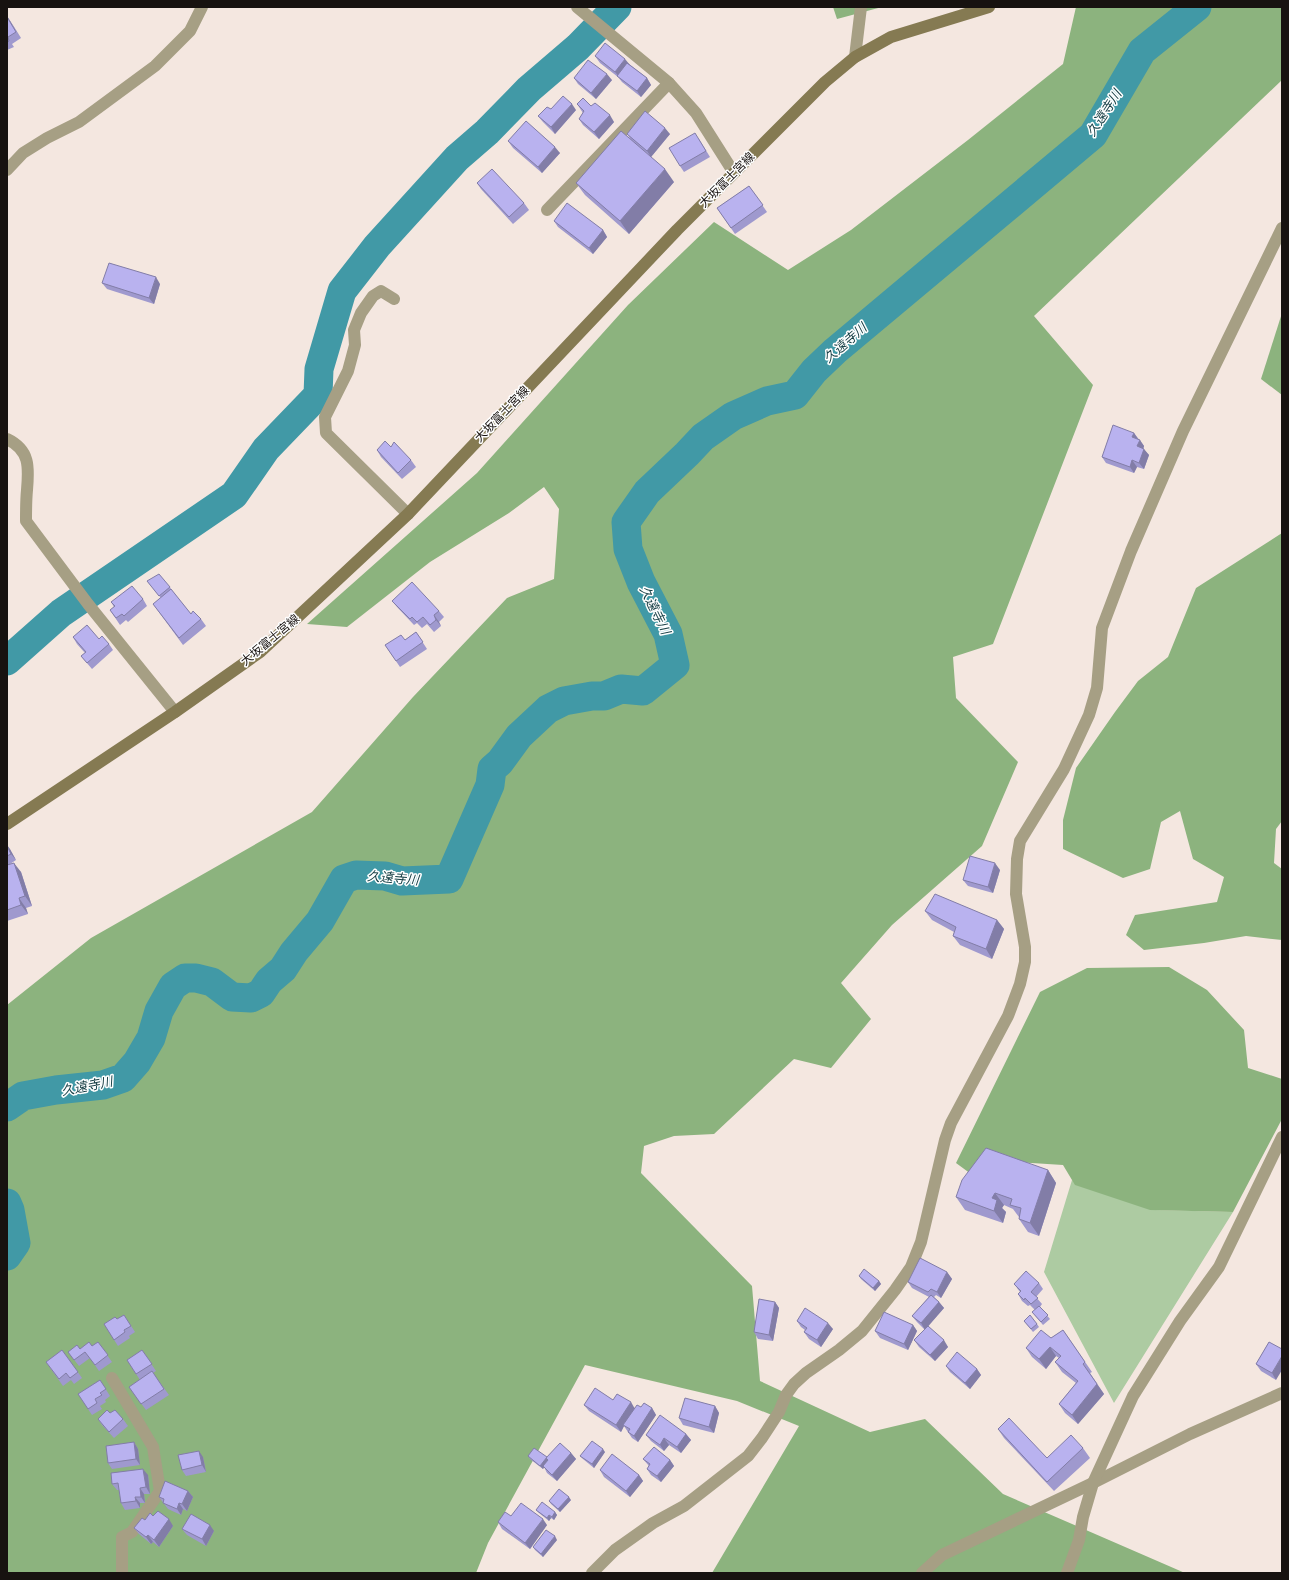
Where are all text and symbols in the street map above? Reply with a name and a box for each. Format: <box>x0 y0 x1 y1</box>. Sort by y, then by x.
water label: 久遠寺川 <box>1084 85 1126 139</box>
street label: 大坂富士宮線 <box>697 150 757 210</box>
water label: 久遠寺川 <box>820 319 871 366</box>
street label: 大坂富士宮線 <box>472 383 532 445</box>
water label: 久遠寺川 <box>637 583 674 638</box>
street label: 大坂富士宮線 <box>238 611 302 669</box>
water label: 久遠寺川 <box>366 868 422 888</box>
water label: 久遠寺川 <box>60 1073 116 1098</box>

